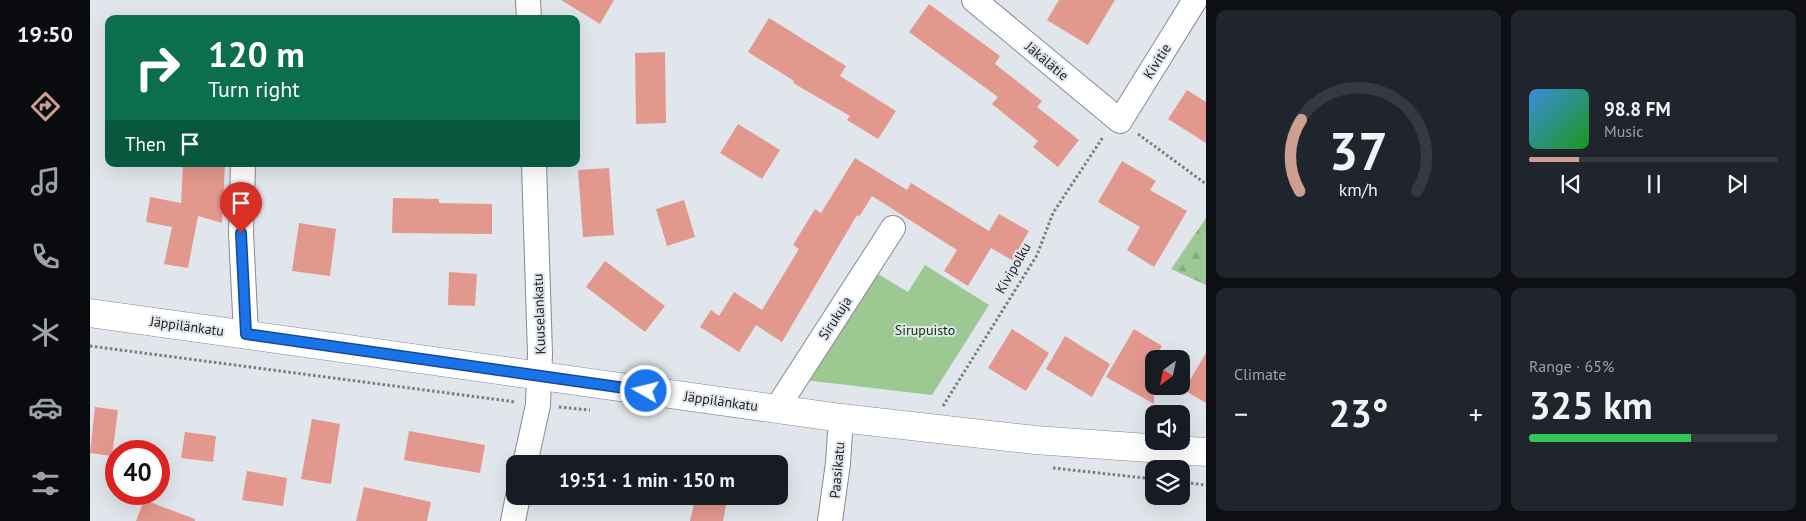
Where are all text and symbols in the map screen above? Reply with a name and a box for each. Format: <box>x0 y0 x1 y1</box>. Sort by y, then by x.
text: 19:50 <box>17 20 73 48</box>
text: 120 m <box>208 31 305 77</box>
icon: right <box>125 35 190 100</box>
street label: Jäkälätie <box>1021 37 1072 84</box>
street label: Kivitie <box>1139 40 1175 82</box>
text: Turn right <box>208 75 300 103</box>
icon: directions <box>28 89 63 124</box>
text: 98.8 FM <box>1604 97 1671 121</box>
text: 37 <box>1329 117 1388 184</box>
text: Music <box>1604 121 1644 141</box>
icon: arrive <box>176 130 204 158</box>
text: Then <box>125 132 166 156</box>
icon: music <box>28 164 63 199</box>
icon: previous <box>1557 170 1585 198</box>
icon: pause <box>1640 170 1668 198</box>
icon: next <box>1723 170 1751 198</box>
text: km/h <box>1339 178 1378 201</box>
pin <box>220 182 262 233</box>
icon: arrive <box>227 189 255 217</box>
icon: phone <box>28 239 63 274</box>
street label: Kivipolku <box>991 239 1035 297</box>
street label: Kuuselankatu <box>529 273 549 355</box>
street label: Sirukuja <box>814 293 856 343</box>
street label: Jäppilänkatu <box>148 312 225 340</box>
icon: climate <box>28 315 63 350</box>
park label: Sirupuisto <box>895 321 955 339</box>
north arrow <box>1145 350 1190 395</box>
map controls <box>1145 350 1190 505</box>
text: Range · 65% <box>1529 356 1614 376</box>
position arrow <box>619 364 671 416</box>
text: Climate <box>1234 364 1286 384</box>
text: 325 km <box>1529 380 1653 429</box>
street label: Jäppilänkatu <box>682 387 759 415</box>
text: 23° <box>1329 388 1388 437</box>
icon: car <box>28 390 63 425</box>
text: − <box>1234 395 1248 432</box>
text: + <box>1469 395 1483 432</box>
button: sound <box>1145 405 1190 450</box>
speed limit sign: 40 <box>105 440 170 505</box>
street label: Paasikatu <box>826 441 848 499</box>
button: layers <box>1145 460 1190 505</box>
icon: filters <box>28 466 63 501</box>
text: 19:51 · 1 min · 150 m <box>559 468 735 492</box>

